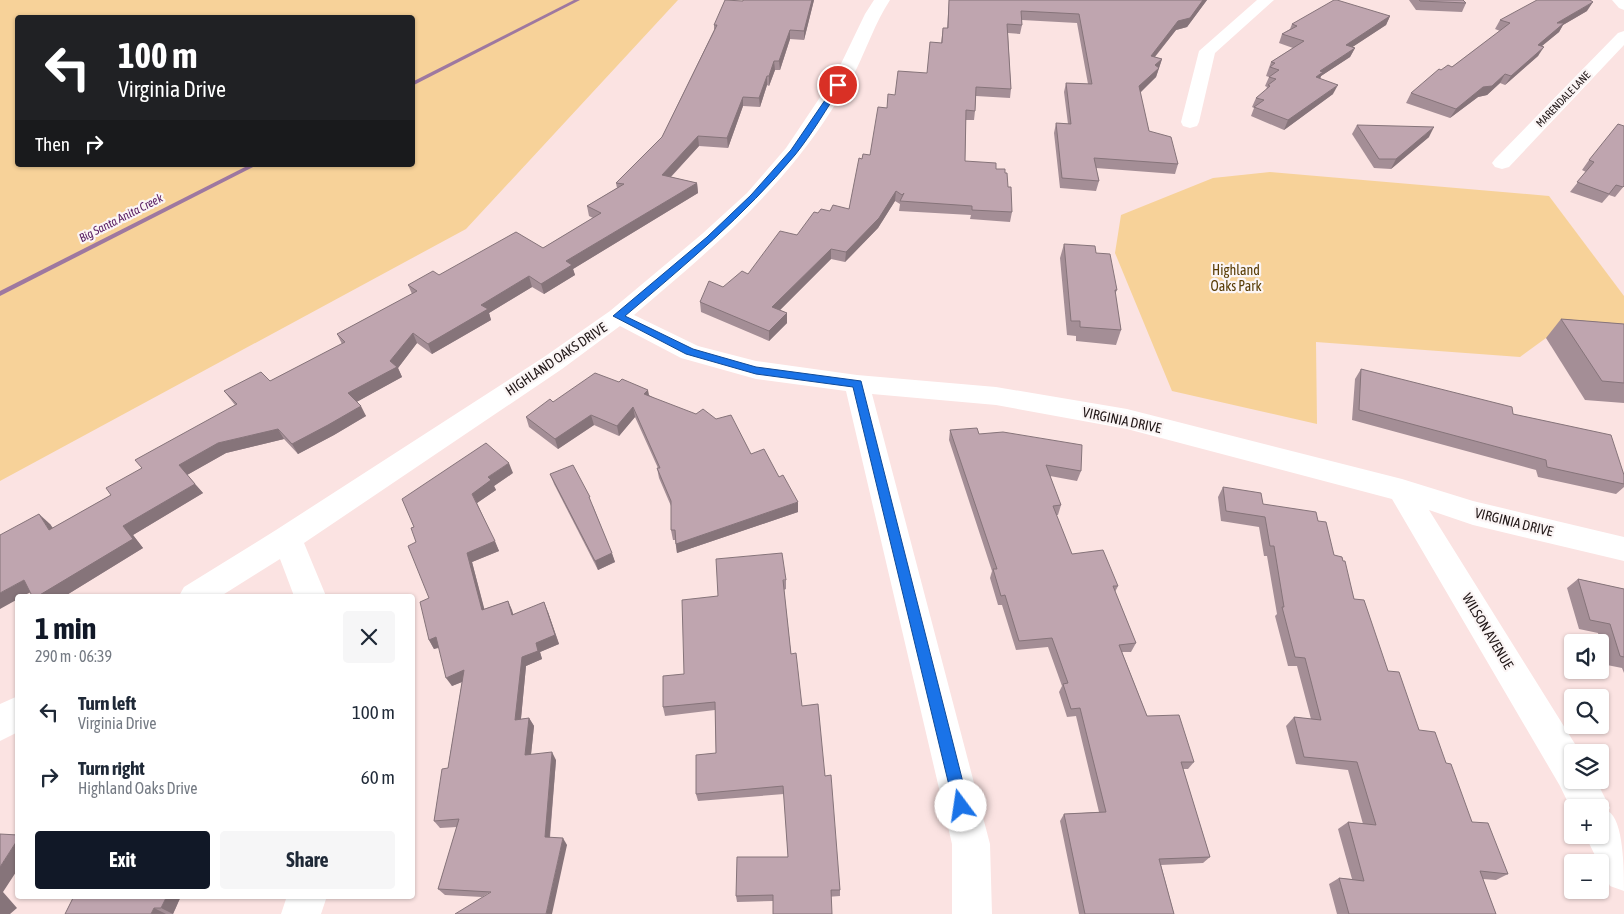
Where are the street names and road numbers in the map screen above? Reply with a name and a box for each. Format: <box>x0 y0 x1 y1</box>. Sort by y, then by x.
street label: MARENDALE LANE <box>1534 69 1593 129</box>
street label: HIGHLAND OAKS DRIVE <box>502 319 610 399</box>
street label: VIRGINIA DRIVE <box>1081 404 1163 436</box>
street label: VIRGINIA DRIVE <box>1473 505 1555 539</box>
street label: WILSON AVENUE <box>1459 590 1517 672</box>

